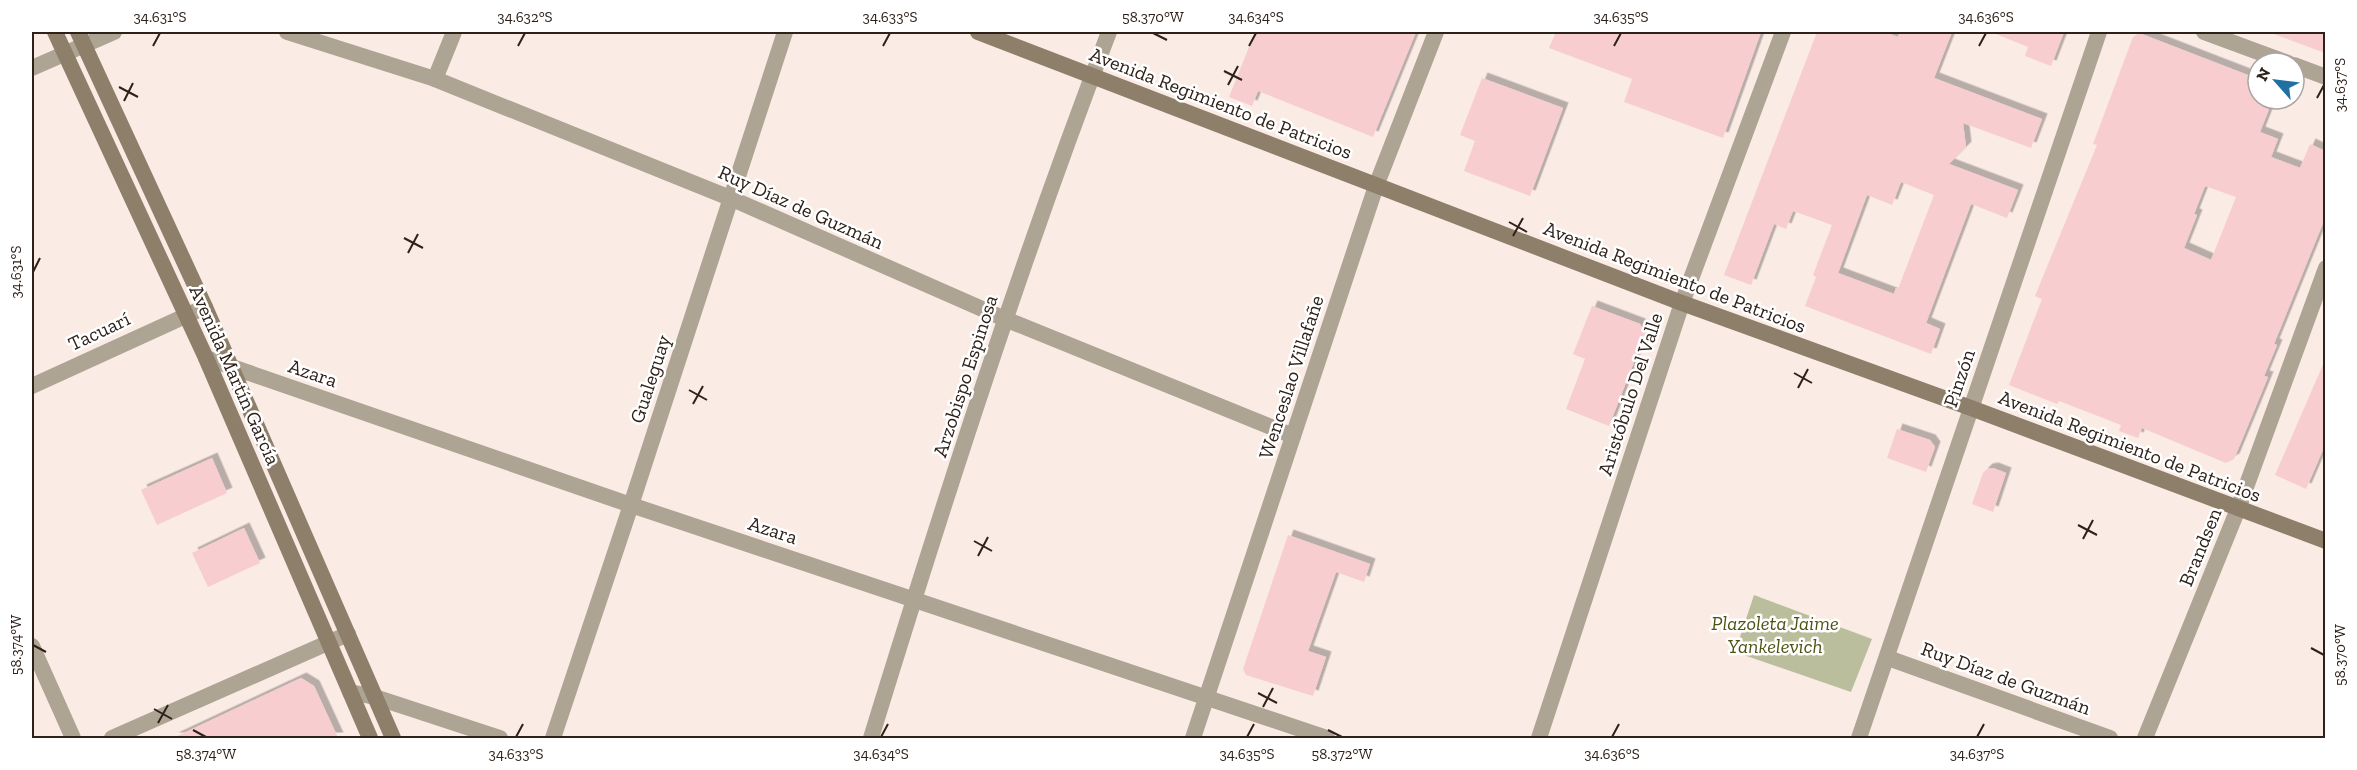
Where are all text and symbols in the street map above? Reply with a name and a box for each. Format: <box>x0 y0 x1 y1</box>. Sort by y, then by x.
text: 34.631°S <box>134 8 187 26</box>
text: 34.632°S <box>497 8 553 26</box>
text: 34.633°S <box>863 8 917 26</box>
text: 58.370°W <box>1122 8 1184 26</box>
text: 34.634°S <box>1228 8 1284 26</box>
text: 34.635°S <box>1593 8 1649 26</box>
text: 34.636°S <box>1958 8 2014 26</box>
street label: Avenida Regimiento de Patricios <box>1087 42 1355 164</box>
north arrow <box>2246 51 2306 111</box>
text: 34.637°S <box>2331 58 2349 112</box>
text: N <box>2252 64 2274 84</box>
street label: Ruy Díaz de Guzmán <box>715 160 888 254</box>
street label: Avenida Regimiento de Patricios <box>1541 216 1809 338</box>
text: 34.631°S <box>7 245 25 299</box>
street label: Avenida Martín García <box>184 281 286 469</box>
street label: Arzobispo Espinosa <box>927 292 1003 460</box>
street label: Wenceslao Villafañe <box>1253 292 1329 462</box>
street label: Tacuarí <box>64 306 134 356</box>
street label: Aristóbulo Del Valle <box>1592 310 1668 478</box>
street label: Gualeguay <box>625 331 676 426</box>
street label: Pinzón <box>1938 345 1980 410</box>
street label: Azara <box>285 354 341 393</box>
street label: Avenida Regimiento de Patricios <box>1996 385 2264 507</box>
street label: Brandsen <box>2173 504 2227 590</box>
street label: Azara <box>746 511 801 549</box>
park label: Plazoleta Jaime Yankelevich <box>1711 611 1839 658</box>
text: 58.374°W <box>7 615 25 675</box>
text: 58.370°W <box>2331 624 2349 686</box>
street label: Ruy Díaz de Guzmán <box>1918 636 2094 720</box>
text: 58.374°W <box>176 745 236 763</box>
text: 34.633°S <box>489 745 543 763</box>
text: 34.634°S <box>853 745 909 763</box>
text: 34.635°S <box>1219 745 1275 763</box>
text: 58.372°W <box>1312 745 1372 763</box>
text: 34.636°S <box>1584 745 1640 763</box>
text: 34.637°S <box>1950 745 2004 763</box>

